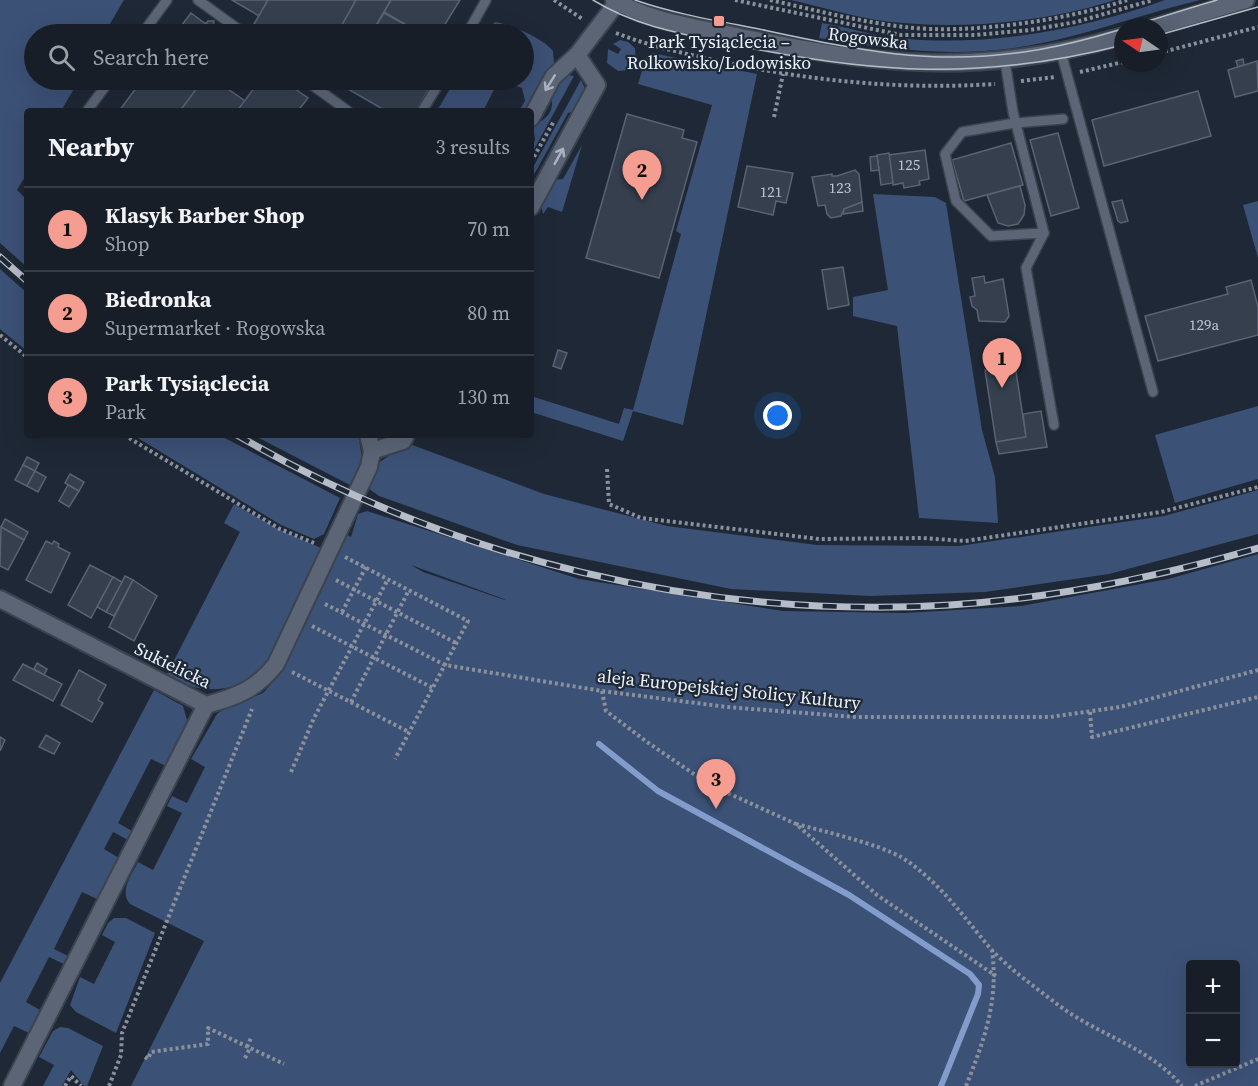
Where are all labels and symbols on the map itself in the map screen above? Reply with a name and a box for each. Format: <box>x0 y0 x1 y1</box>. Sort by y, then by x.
marker: Park Tysiąclecia – Rolkowisko/Lodowisko <box>712 14 726 28</box>
north arrow <box>1114 18 1168 72</box>
street label: Rogowska <box>826 21 910 55</box>
place label: Park Tysiąclecia – Rolkowisko/Lodowisko <box>627 29 811 75</box>
one-way arrow <box>544 74 556 91</box>
one-way arrow <box>553 148 565 165</box>
pin: 2 <box>622 150 662 200</box>
house number: 125 <box>898 154 920 175</box>
house number: 123 <box>829 177 851 198</box>
house number: 121 <box>760 181 782 202</box>
house number: 129a <box>1189 314 1219 335</box>
pin: 1 <box>982 338 1022 388</box>
your location <box>763 401 792 430</box>
street label: Sukielicka <box>131 636 216 695</box>
street label: aleja Europejskiej Stolicy Kultury <box>596 663 863 715</box>
pin: 3 <box>696 760 736 809</box>

